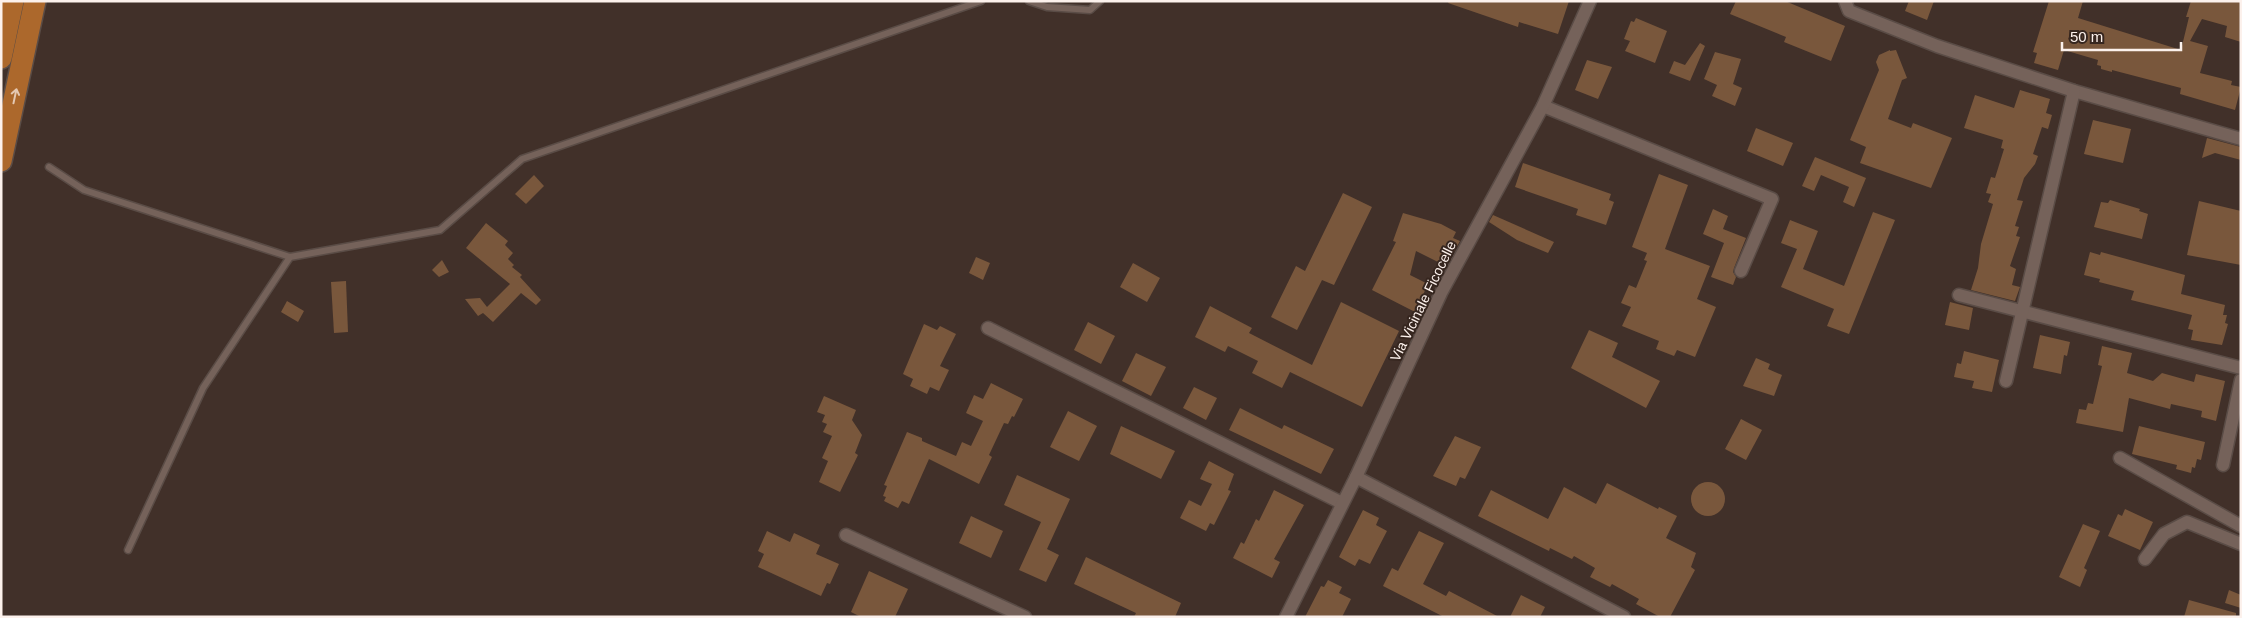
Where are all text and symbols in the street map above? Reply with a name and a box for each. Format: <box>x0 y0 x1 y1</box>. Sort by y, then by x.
scale bar <box>2062 20 2181 52</box>
text: 50 m <box>2070 28 2103 45</box>
one-way arrow <box>11 89 20 105</box>
street label: Via Vicinale Ficocelle <box>1387 238 1459 364</box>

